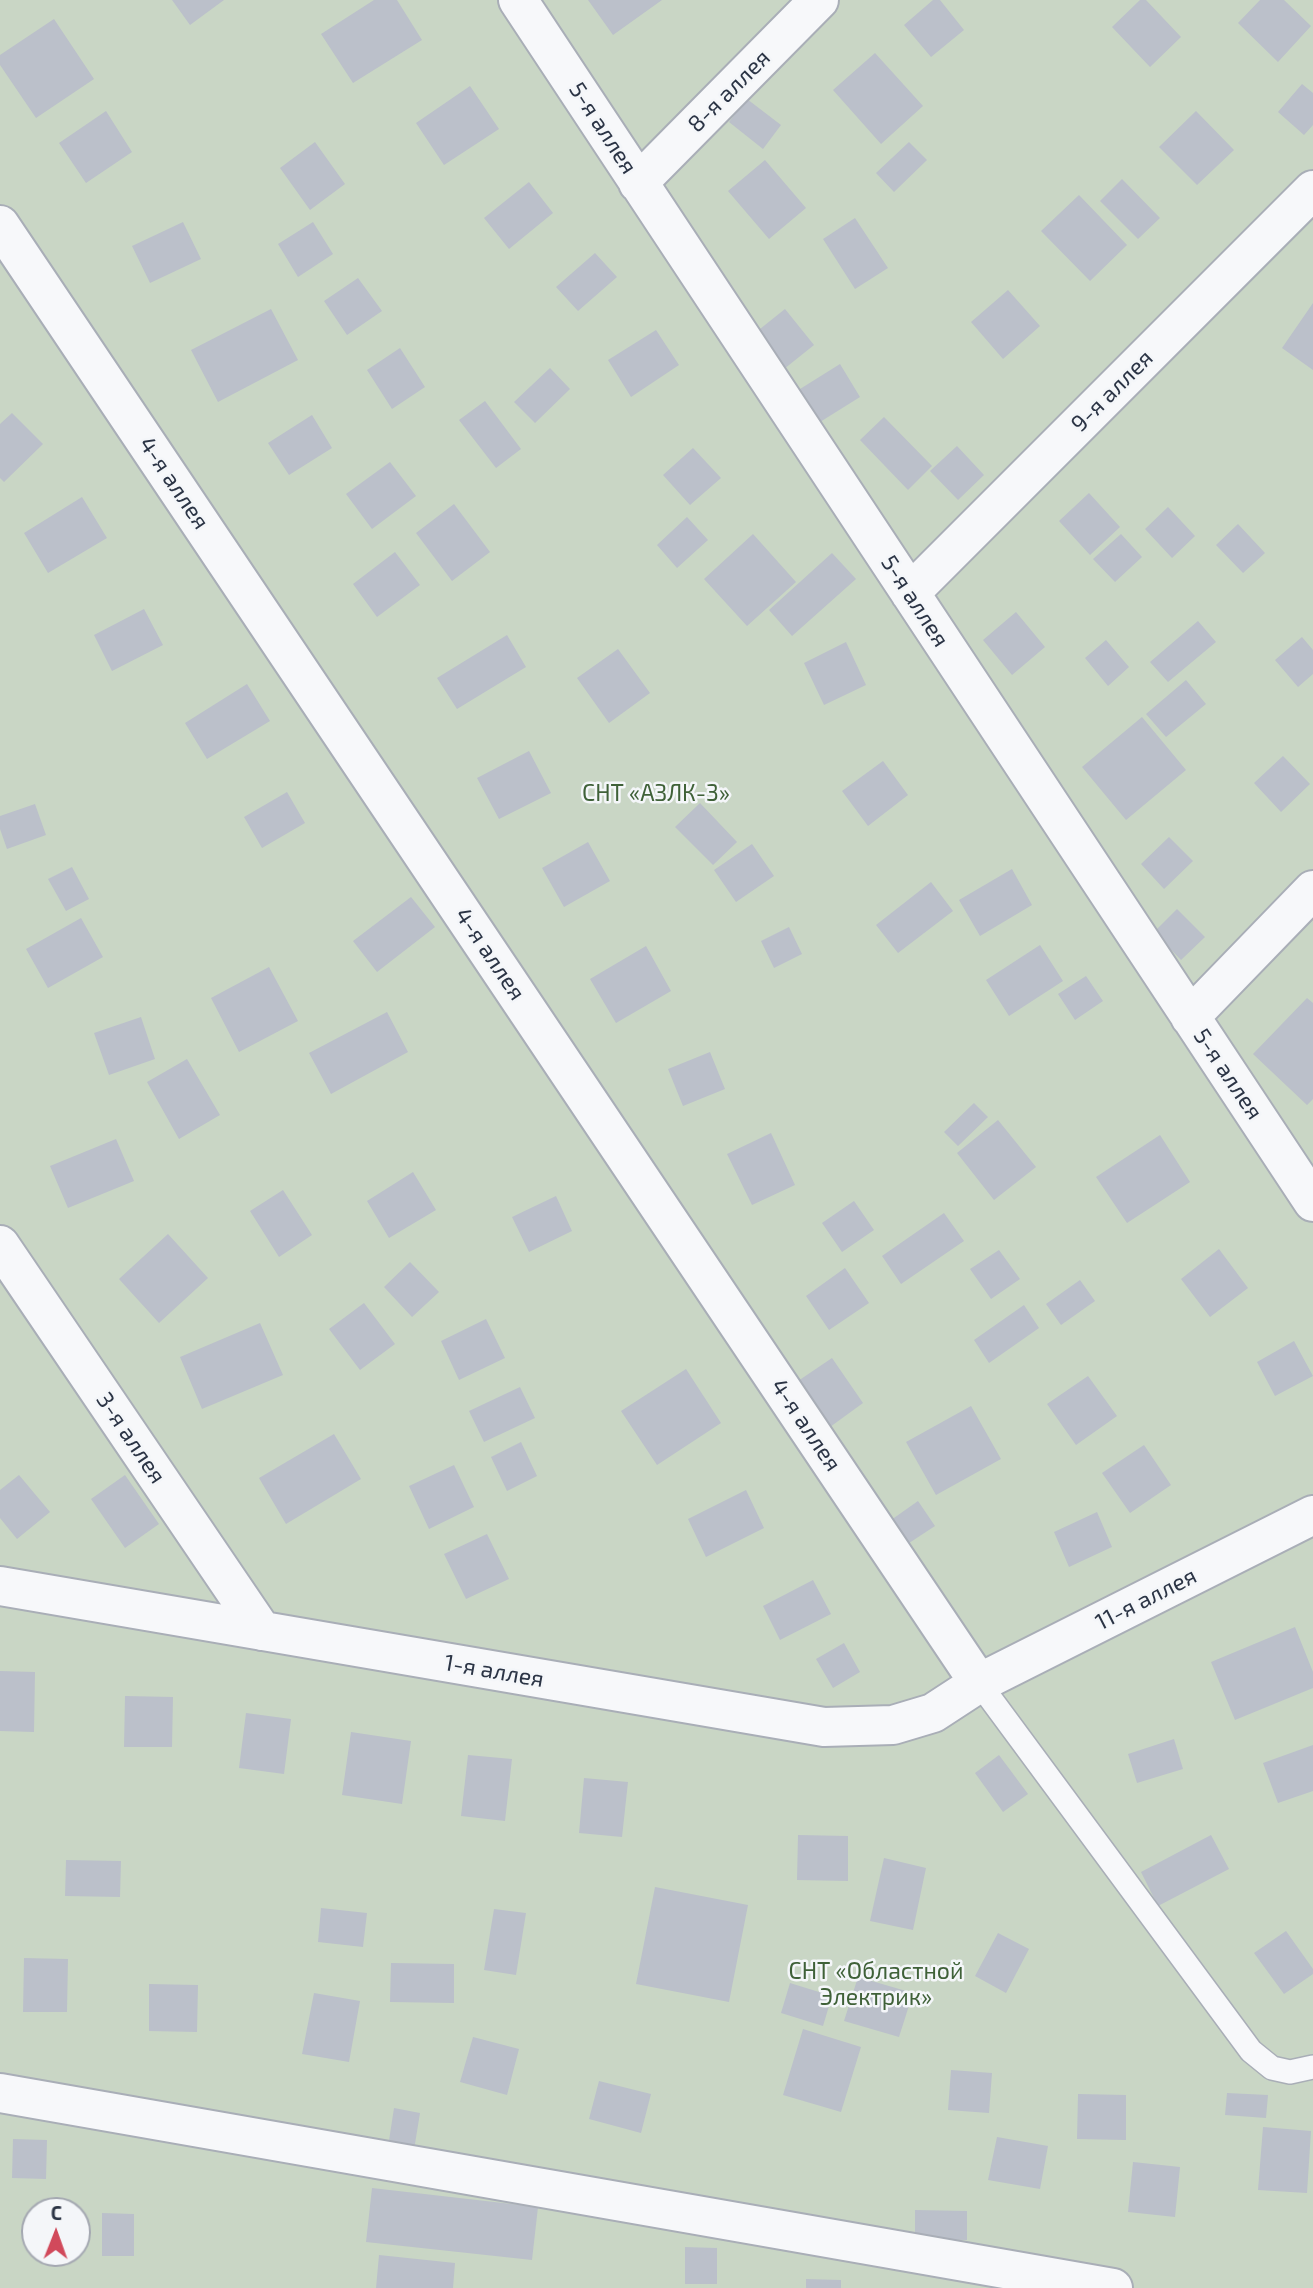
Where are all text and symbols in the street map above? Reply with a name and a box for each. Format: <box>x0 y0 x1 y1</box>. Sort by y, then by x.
street label: 8-я аллея <box>682 44 776 138</box>
street label: 5-я аллея <box>563 77 643 179</box>
street label: 9-я аллея <box>1065 344 1159 438</box>
street label: 4-я аллея <box>133 432 215 534</box>
street label: 5-я аллея <box>875 550 955 652</box>
park label: СНТ «АЗЛК-3» <box>582 779 730 807</box>
street label: 4-я аллея <box>449 903 531 1005</box>
street label: 5-я аллея <box>1188 1023 1268 1125</box>
street label: 4-я аллея <box>765 1374 847 1476</box>
street label: 3-я аллея <box>90 1387 172 1489</box>
street label: 11-я аллея <box>1091 1562 1201 1636</box>
street label: 1-я аллея <box>442 1649 546 1693</box>
park label: СНТ «Областной Электрик» <box>789 1957 963 2011</box>
north arrow <box>21 2197 91 2267</box>
text: С <box>51 2201 62 2224</box>

